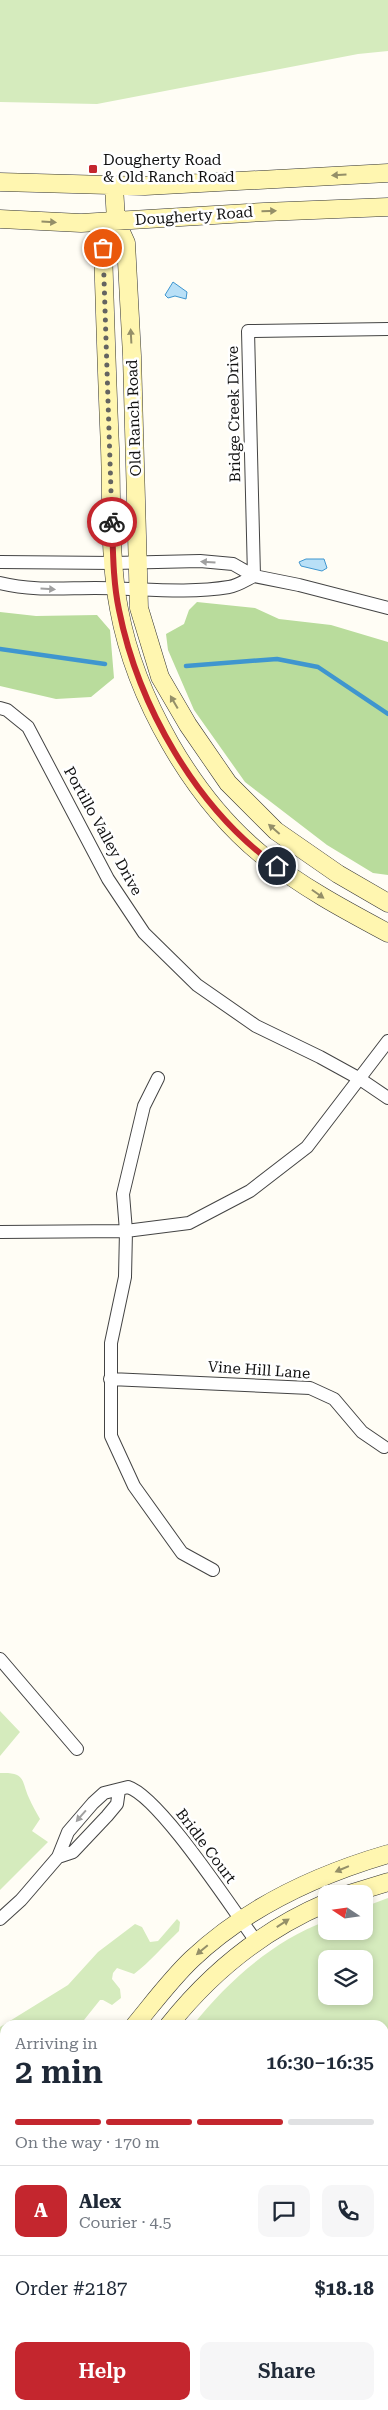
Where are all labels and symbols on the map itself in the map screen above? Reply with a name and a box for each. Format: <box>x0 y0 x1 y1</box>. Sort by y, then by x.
place label: Dougherty Road & Old Ranch Road <box>103 151 235 186</box>
marker: Dougherty Road & Old Ranch Road <box>87 163 99 175</box>
one-way arrow <box>331 172 347 180</box>
street label: Dougherty Road <box>134 203 254 229</box>
one-way arrow <box>262 207 278 215</box>
one-way arrow <box>41 218 57 226</box>
pin <box>82 227 124 269</box>
one-way arrow <box>126 328 134 344</box>
street label: Bridge Creek Drive <box>224 346 244 482</box>
street label: Old Ranch Road <box>123 359 145 477</box>
courier <box>87 497 137 547</box>
one-way arrow <box>200 558 216 566</box>
one-way arrow <box>40 586 56 594</box>
one-way arrow <box>170 695 179 708</box>
street label: Portillo Valley Drive <box>60 763 146 899</box>
one-way arrow <box>268 823 281 834</box>
pin <box>256 845 298 887</box>
one-way arrow <box>311 889 324 899</box>
street label: Vine Hill Lane <box>207 1357 311 1383</box>
street label: Bridle Court <box>172 1805 240 1887</box>
one-way arrow <box>76 1810 87 1823</box>
one-way arrow <box>335 1865 349 1873</box>
north arrow <box>318 1885 372 1940</box>
one-way arrow <box>277 1919 290 1928</box>
one-way arrow <box>196 1945 209 1956</box>

